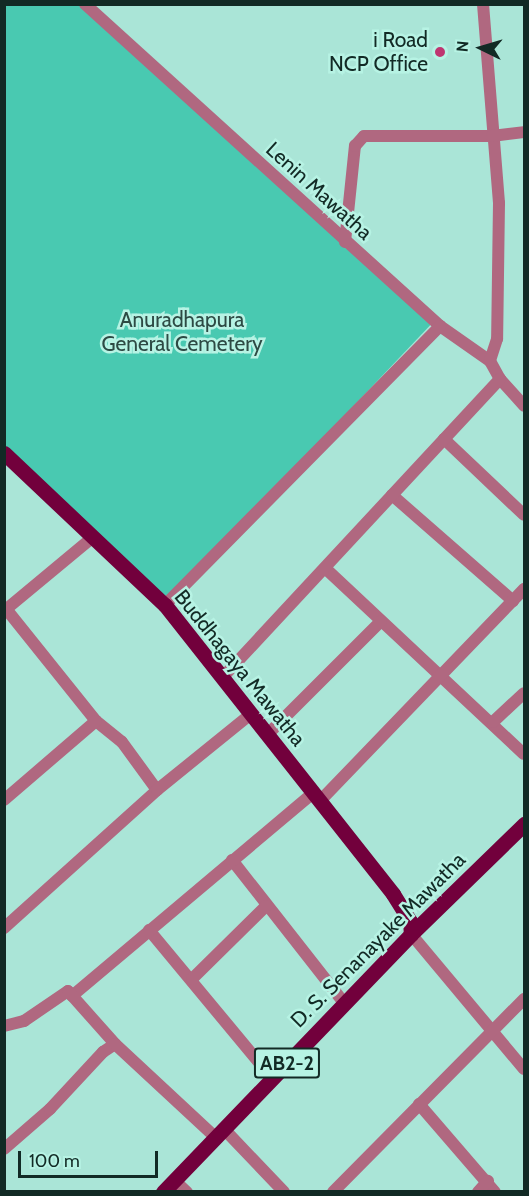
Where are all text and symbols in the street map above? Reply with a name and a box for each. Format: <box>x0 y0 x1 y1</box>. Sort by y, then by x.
north arrow <box>451 18 511 78</box>
place label: i Road NCP Office <box>329 27 428 77</box>
text: N <box>453 40 473 53</box>
marker: i Road NCP Office <box>433 45 447 59</box>
street label: Lenin Mawatha <box>261 137 377 245</box>
park label: Anuradhapura General Cemetery <box>101 307 263 357</box>
street label: Buddhagaya Mawatha <box>169 585 311 751</box>
street label: D. S. Senanayake Mawatha <box>285 847 471 1033</box>
road number: AB2-2 <box>252 1046 322 1080</box>
scale bar <box>21 1139 160 1177</box>
text: 100 m <box>29 1150 80 1172</box>

